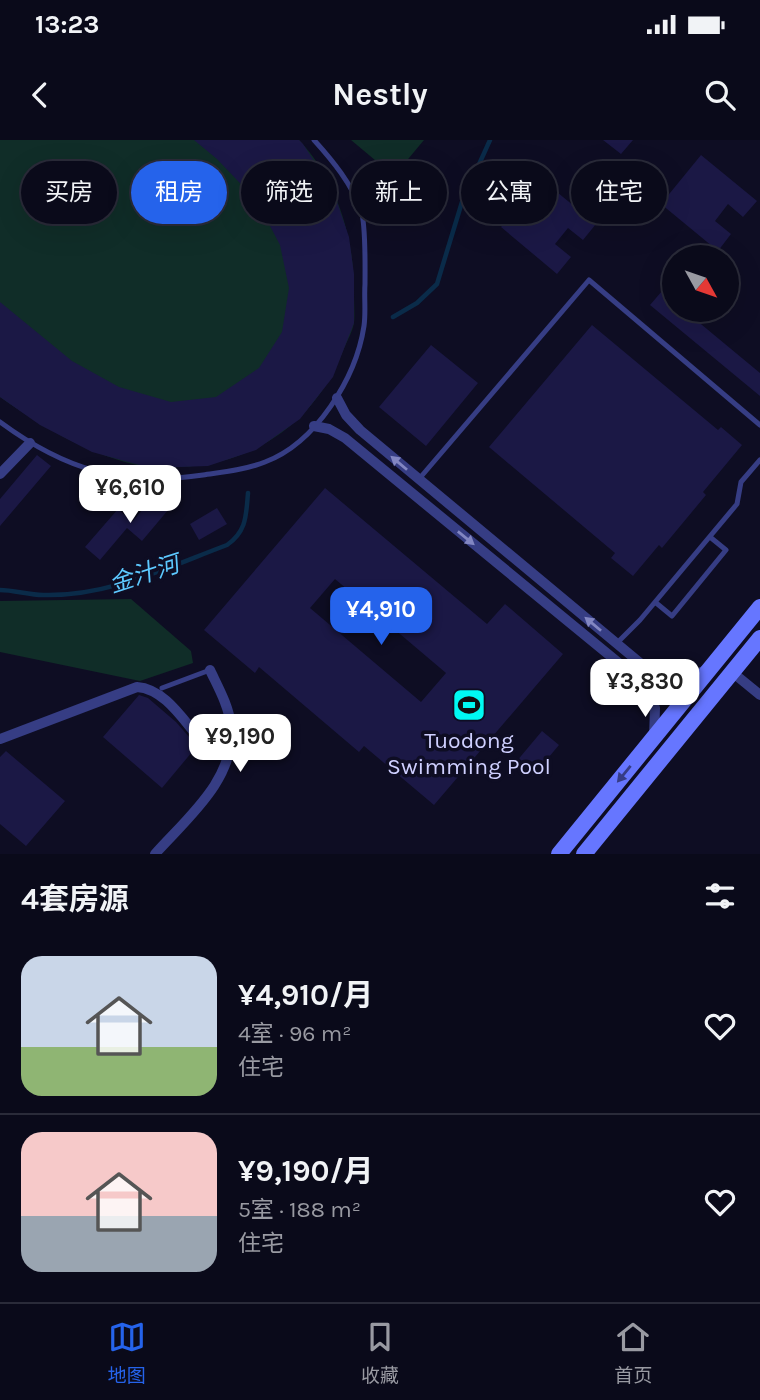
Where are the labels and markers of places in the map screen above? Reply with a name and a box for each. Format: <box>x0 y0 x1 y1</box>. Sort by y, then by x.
pin: ¥6,610 <box>73 466 187 525</box>
pin: ¥4,910 <box>324 588 438 647</box>
pin: ¥3,830 <box>588 660 702 719</box>
sports icon: Tuodong Swimming Pool <box>450 686 488 724</box>
pin: ¥9,190 <box>183 714 297 774</box>
place label: Tuodong Swimming Pool <box>387 727 551 780</box>

